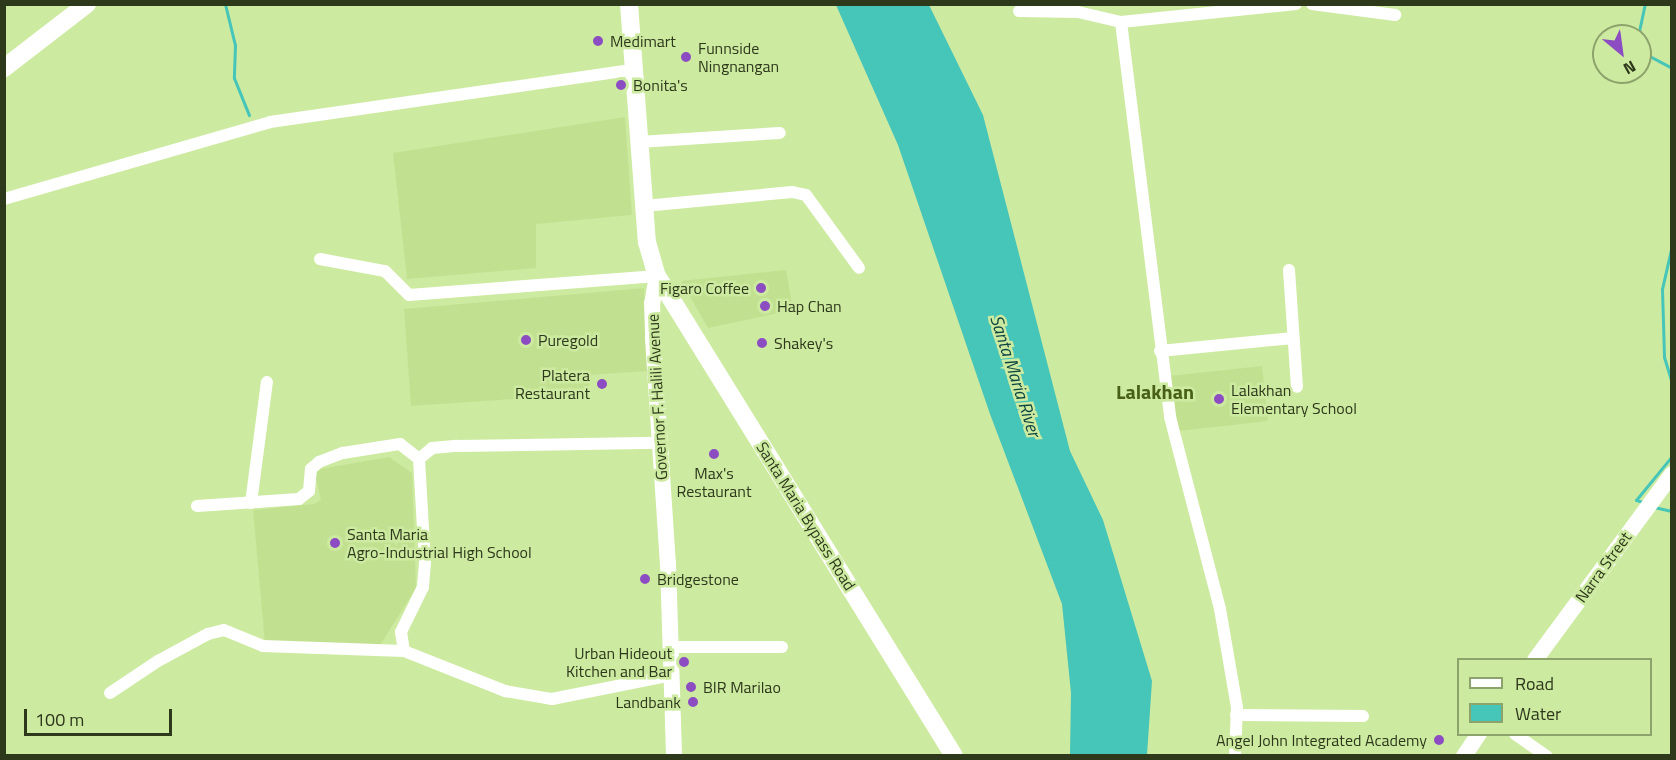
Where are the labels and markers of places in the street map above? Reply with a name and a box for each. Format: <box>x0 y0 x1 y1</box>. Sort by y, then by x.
place label: Medimart <box>610 31 676 51</box>
marker: Medimart <box>591 34 605 48</box>
place label: Funnside Ningnangan <box>698 38 779 76</box>
marker: Funnside Ningnangan <box>679 50 693 64</box>
place label: Bonita's <box>633 75 688 95</box>
marker: Bonita's <box>614 78 628 92</box>
place label: Figaro Coffee <box>660 278 749 298</box>
marker: Figaro Coffee <box>754 281 768 295</box>
place label: Hap Chan <box>777 296 842 316</box>
marker: Hap Chan <box>758 299 772 313</box>
place label: Puregold <box>538 330 598 350</box>
marker: Puregold <box>519 333 533 347</box>
place label: Shakey's <box>774 333 833 353</box>
marker: Shakey's <box>755 336 769 350</box>
place label: Platera Restaurant <box>515 365 590 403</box>
marker: Platera Restaurant <box>595 377 609 391</box>
place label: Lalakhan Elementary School <box>1231 380 1357 418</box>
marker: Lalakhan Elementary School <box>1212 392 1226 406</box>
marker: Max's Restaurant <box>707 447 721 461</box>
place label: Max's Restaurant <box>676 463 752 501</box>
place label: Santa Maria Agro-Industrial High School <box>347 524 532 562</box>
marker: Santa Maria Agro-Industrial High School <box>328 536 342 550</box>
place label: Bridgestone <box>657 569 739 589</box>
marker: Bridgestone <box>638 572 652 586</box>
place label: Urban Hideout Kitchen and Bar <box>566 643 672 681</box>
marker: Urban Hideout Kitchen and Bar <box>677 655 691 669</box>
place label: BIR Marilao <box>703 677 781 697</box>
marker: BIR Marilao <box>684 680 698 694</box>
place label: Landbank <box>616 692 681 712</box>
marker: Landbank <box>686 695 700 709</box>
place label: Angel John Integrated Academy <box>1216 730 1427 750</box>
marker: Angel John Integrated Academy <box>1432 733 1446 747</box>

